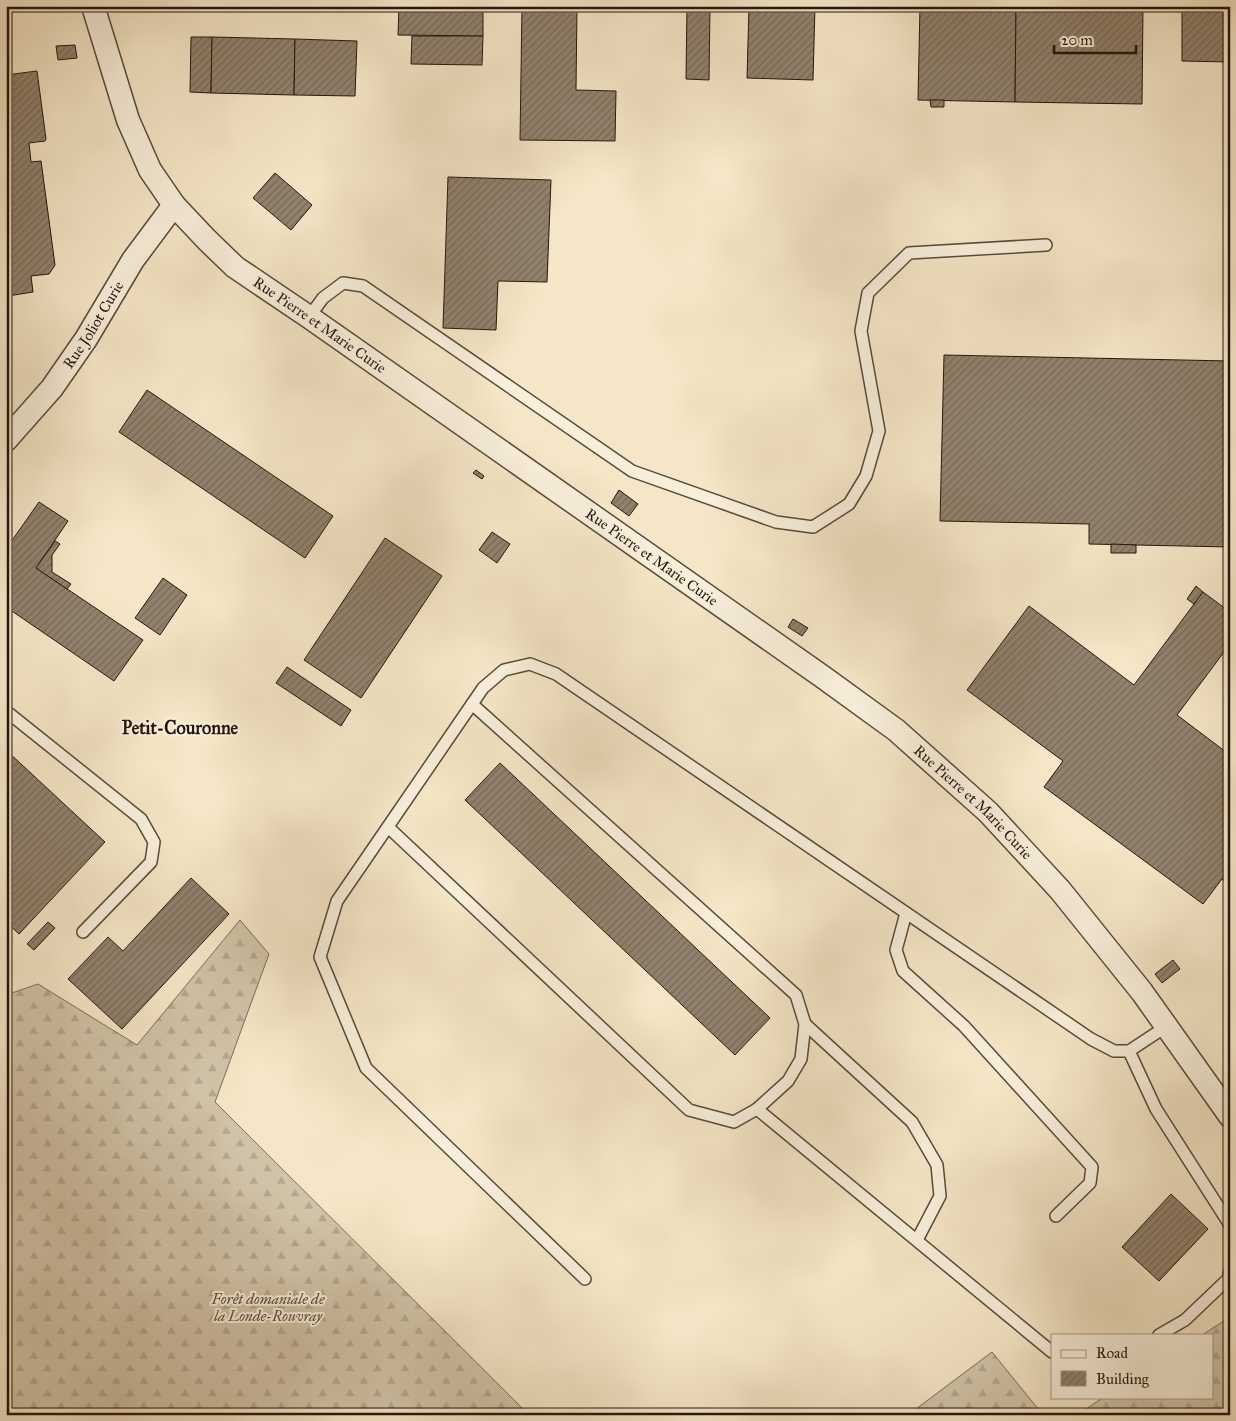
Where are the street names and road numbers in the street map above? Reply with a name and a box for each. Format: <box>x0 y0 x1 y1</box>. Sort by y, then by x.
street label: Rue Pierre et Marie Curie <box>250 273 390 377</box>
street label: Rue Joliot Curie <box>59 278 127 372</box>
street label: Rue Pierre et Marie Curie <box>582 504 721 610</box>
street label: Rue Pierre et Marie Curie <box>910 741 1036 863</box>

